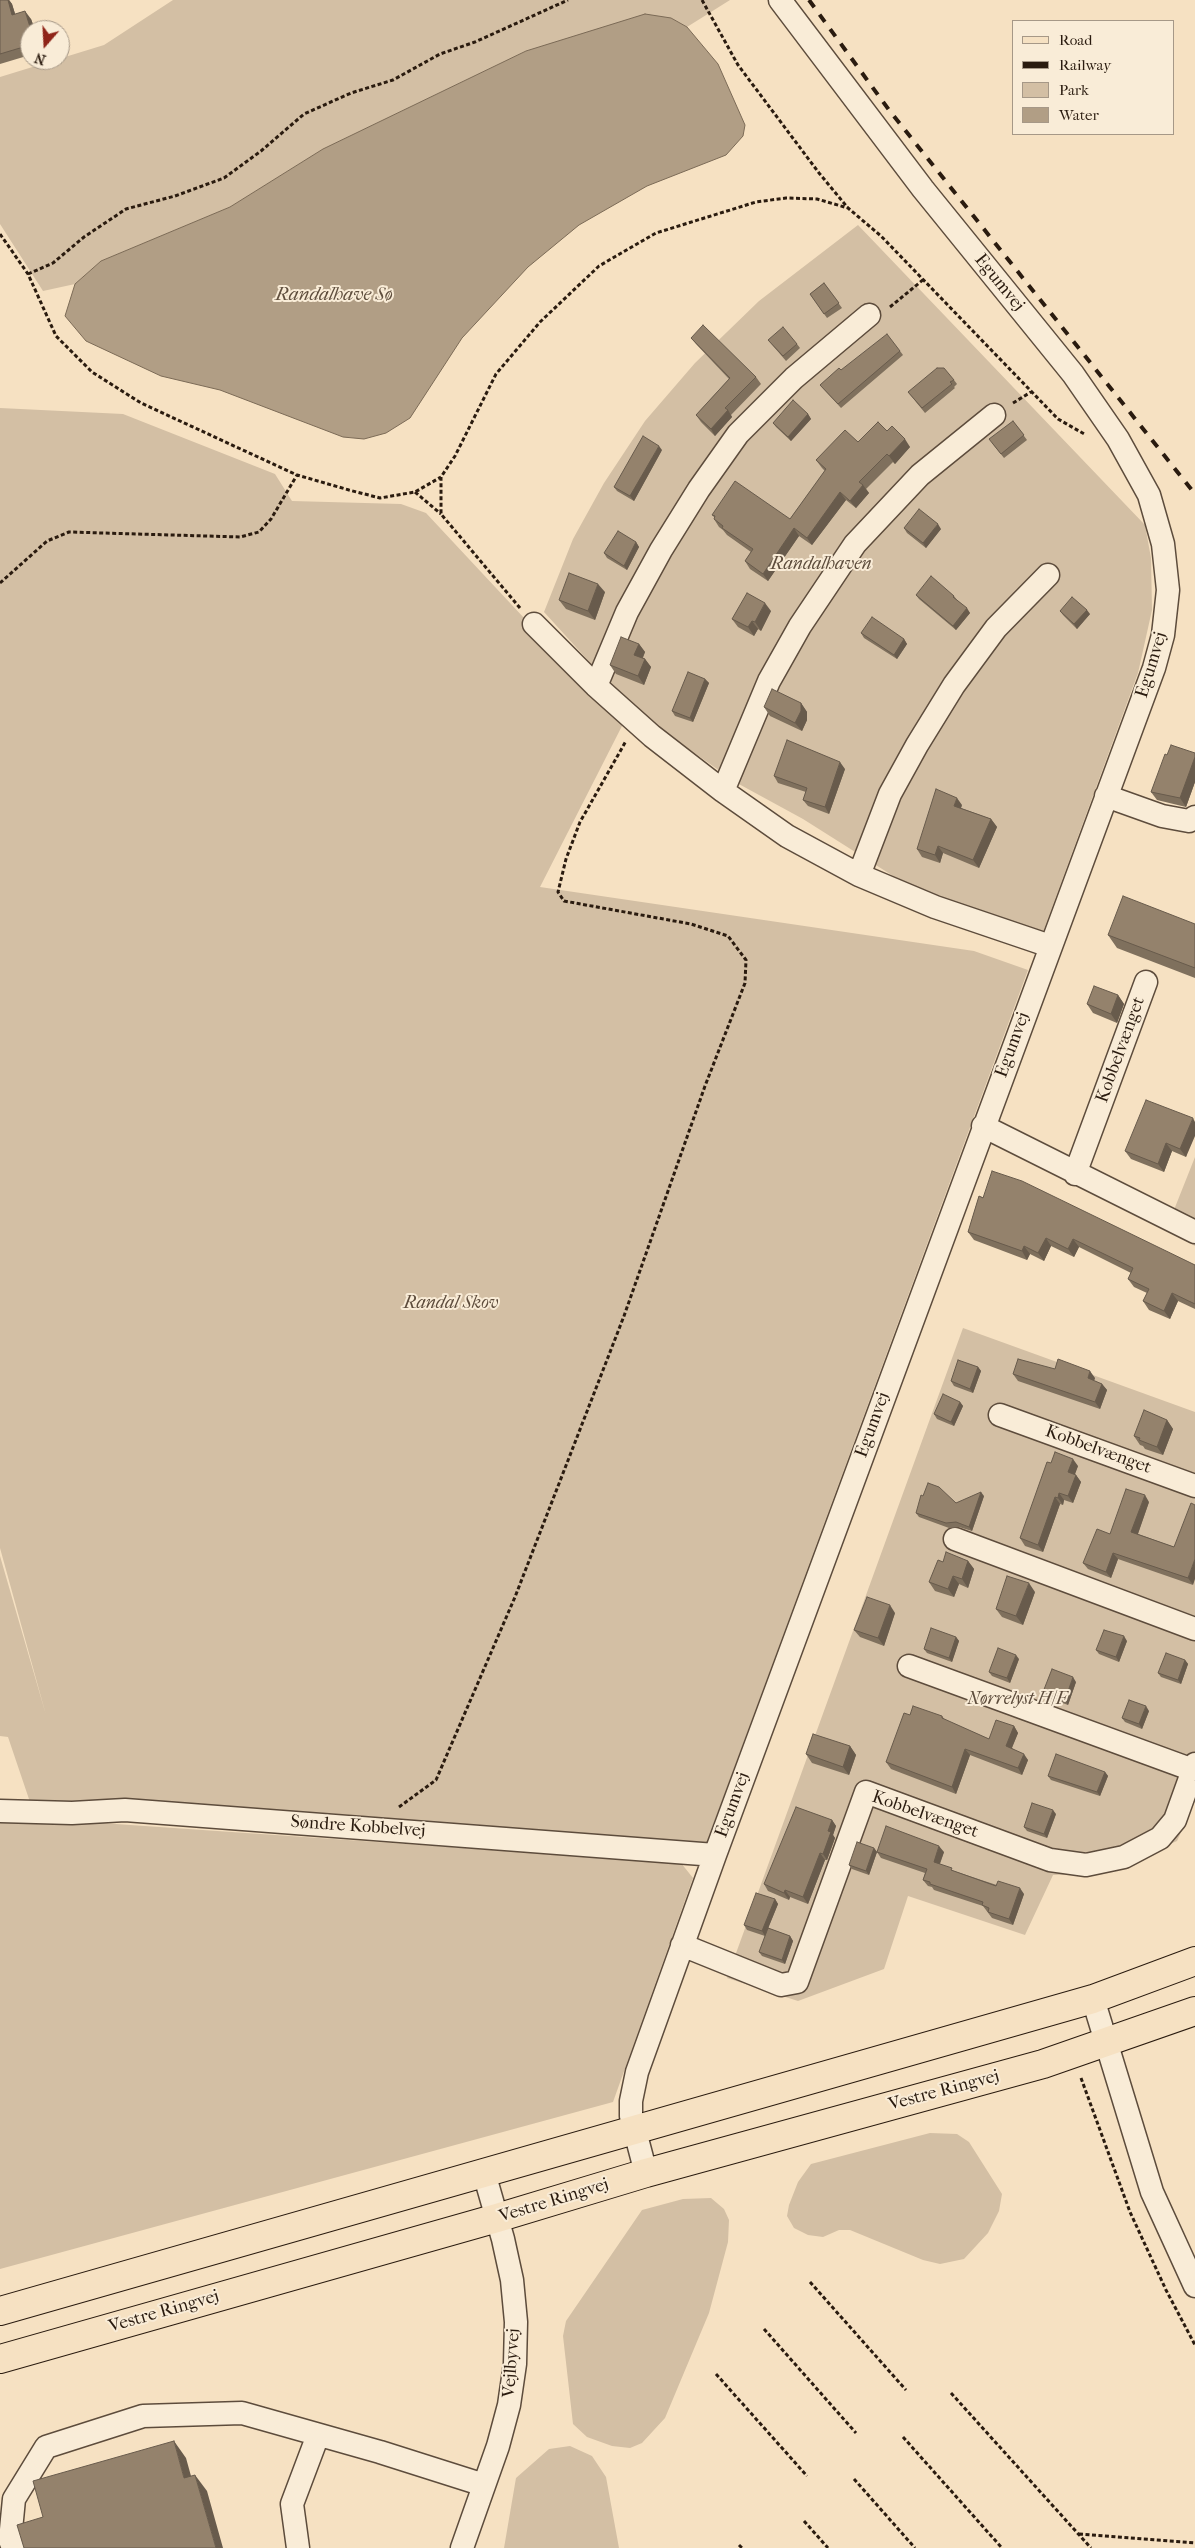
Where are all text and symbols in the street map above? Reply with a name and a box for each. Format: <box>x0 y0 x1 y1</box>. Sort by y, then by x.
north arrow <box>20 20 70 70</box>
legend <box>1012 20 1175 135</box>
text: Road <box>1059 31 1092 49</box>
text: N <box>32 49 48 68</box>
text: Railway <box>1059 56 1111 74</box>
text: Park <box>1059 81 1089 99</box>
text: Water <box>1059 106 1099 124</box>
street label: Egumvej <box>969 250 1029 316</box>
water label: Randalhave Sø <box>275 284 393 306</box>
park label: Randalhaven <box>771 554 871 576</box>
street label: Egumvej <box>1132 629 1172 701</box>
street label: Kobbelvænget <box>1092 994 1150 1106</box>
street label: Egumvej <box>991 1009 1035 1081</box>
park label: Randal Skov <box>403 1293 499 1315</box>
street label: Egumvej <box>851 1389 895 1461</box>
street label: Kobbelvænget <box>1042 1421 1154 1479</box>
park label: Nørrelyst H/F <box>967 1689 1067 1711</box>
street label: Egumvej <box>711 1769 755 1841</box>
street label: Kobbelvænget <box>869 1787 981 1843</box>
street label: Søndre Kobbelvej <box>290 1812 426 1842</box>
street label: Vestre Ringvej <box>886 2066 1002 2116</box>
street label: Vestre Ringvej <box>496 2174 612 2228</box>
street label: Vestre Ringvej <box>106 2286 222 2338</box>
street label: Vejlbyvej <box>499 2328 525 2398</box>

